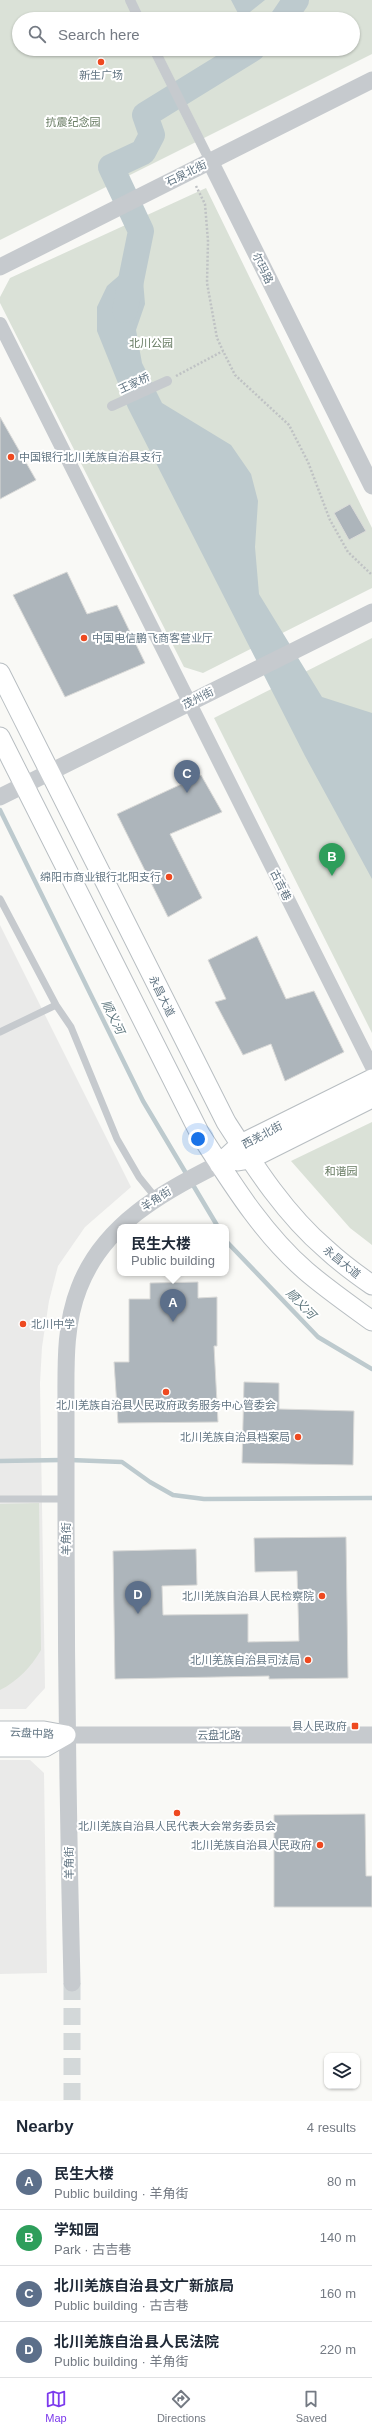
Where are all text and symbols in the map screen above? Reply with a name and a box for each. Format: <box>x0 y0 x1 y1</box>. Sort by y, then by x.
search box <box>12 12 360 56</box>
icon: search <box>26 23 48 45</box>
text: Search here <box>58 26 140 43</box>
marker: 新生广场 <box>96 57 106 67</box>
place label: 新生广场 <box>79 69 123 81</box>
park label: 抗震纪念园 <box>46 116 101 128</box>
street label: 石泉北街 <box>164 158 208 188</box>
street label: 尔玛路 <box>250 251 276 285</box>
park label: 北川公园 <box>129 337 173 349</box>
street label: 王家桥 <box>117 371 151 395</box>
place label: 中国银行北川羌族自治县支行 <box>19 451 162 463</box>
marker: 中国银行北川羌族自治县支行 <box>6 452 16 462</box>
place label: 中国电信鹏飞商客营业厅 <box>92 632 213 644</box>
marker: 中国电信鹏飞商客营业厅 <box>79 633 89 643</box>
street label: 茂州街 <box>181 685 215 711</box>
pin: C <box>174 760 200 793</box>
pin: B <box>319 843 345 876</box>
street label: 古吉巷 <box>268 868 294 902</box>
place label: 绵阳市商业银行北阳支行 <box>40 871 161 883</box>
marker: 绵阳市商业银行北阳支行 <box>164 872 174 882</box>
street label: 永昌大道 <box>147 974 177 1018</box>
water label: 顺义河 <box>99 998 128 1038</box>
street label: 西羌北街 <box>240 1119 284 1151</box>
your location <box>188 1129 208 1149</box>
park label: 和谐园 <box>325 1165 358 1177</box>
street label: 羊角街 <box>139 1185 173 1213</box>
popup <box>117 1224 229 1276</box>
text: 民生大楼 <box>131 1235 191 1252</box>
street label: 永昌大道 <box>321 1243 363 1281</box>
text: Public building <box>131 1253 215 1268</box>
water label: 顺义河 <box>283 1286 320 1323</box>
pin: A <box>160 1289 186 1322</box>
place label: 北川中学 <box>31 1318 75 1330</box>
marker: 北川中学 <box>18 1319 28 1329</box>
marker: 北川羌族自治县人民政府政务服务中心管委会 <box>161 1387 171 1397</box>
place label: 北川羌族自治县人民政府政务服务中心管委会 <box>56 1399 276 1411</box>
place label: 北川羌族自治县档案局 <box>180 1431 290 1443</box>
marker: 北川羌族自治县档案局 <box>293 1432 303 1442</box>
street label: 羊角街 <box>60 1523 72 1556</box>
pin: D <box>125 1581 151 1614</box>
place label: 北川羌族自治县人民检察院 <box>182 1590 314 1602</box>
marker: 北川羌族自治县人民检察院 <box>317 1591 327 1601</box>
place label: 北川羌族自治县司法局 <box>190 1654 300 1666</box>
marker: 北川羌族自治县司法局 <box>303 1655 313 1665</box>
place label: 县人民政府 <box>292 1720 347 1732</box>
marker: 县人民政府 <box>350 1721 360 1731</box>
street label: 云盘中路 <box>10 1726 54 1740</box>
street label: 云盘北路 <box>197 1729 241 1741</box>
marker: 北川羌族自治县人民代表大会常务委员会 <box>172 1808 182 1818</box>
place label: 北川羌族自治县人民代表大会常务委员会 <box>78 1820 276 1832</box>
place label: 北川羌族自治县人民政府 <box>191 1839 312 1851</box>
marker: 北川羌族自治县人民政府 <box>315 1840 325 1850</box>
street label: 羊角街 <box>63 1846 75 1880</box>
map controls <box>324 2053 360 2089</box>
button: layers <box>324 2053 360 2089</box>
text: Nearby <box>16 2117 74 2136</box>
text: 4 results <box>307 2120 356 2135</box>
text: 民生大楼 <box>54 2165 114 2182</box>
text: A <box>24 2174 34 2189</box>
text: 80 m <box>327 2174 356 2189</box>
text: Public building · 羊角街 <box>54 2186 188 2201</box>
text: 学知园 <box>54 2221 99 2238</box>
text: B <box>24 2230 34 2245</box>
text: 140 m <box>320 2230 356 2245</box>
text: Park · 古吉巷 <box>54 2242 131 2257</box>
text: 北川羌族自治县文广新旅局 <box>54 2277 234 2294</box>
text: C <box>24 2286 34 2301</box>
text: 160 m <box>320 2286 356 2301</box>
text: Public building · 古吉巷 <box>54 2298 188 2313</box>
text: 北川羌族自治县人民法院 <box>54 2333 219 2350</box>
text: D <box>24 2342 34 2357</box>
text: 220 m <box>320 2342 356 2357</box>
text: Public building · 羊角街 <box>54 2354 188 2369</box>
tab: Map <box>45 2388 67 2424</box>
tab: Directions <box>157 2388 206 2424</box>
tab: Saved <box>296 2388 327 2424</box>

